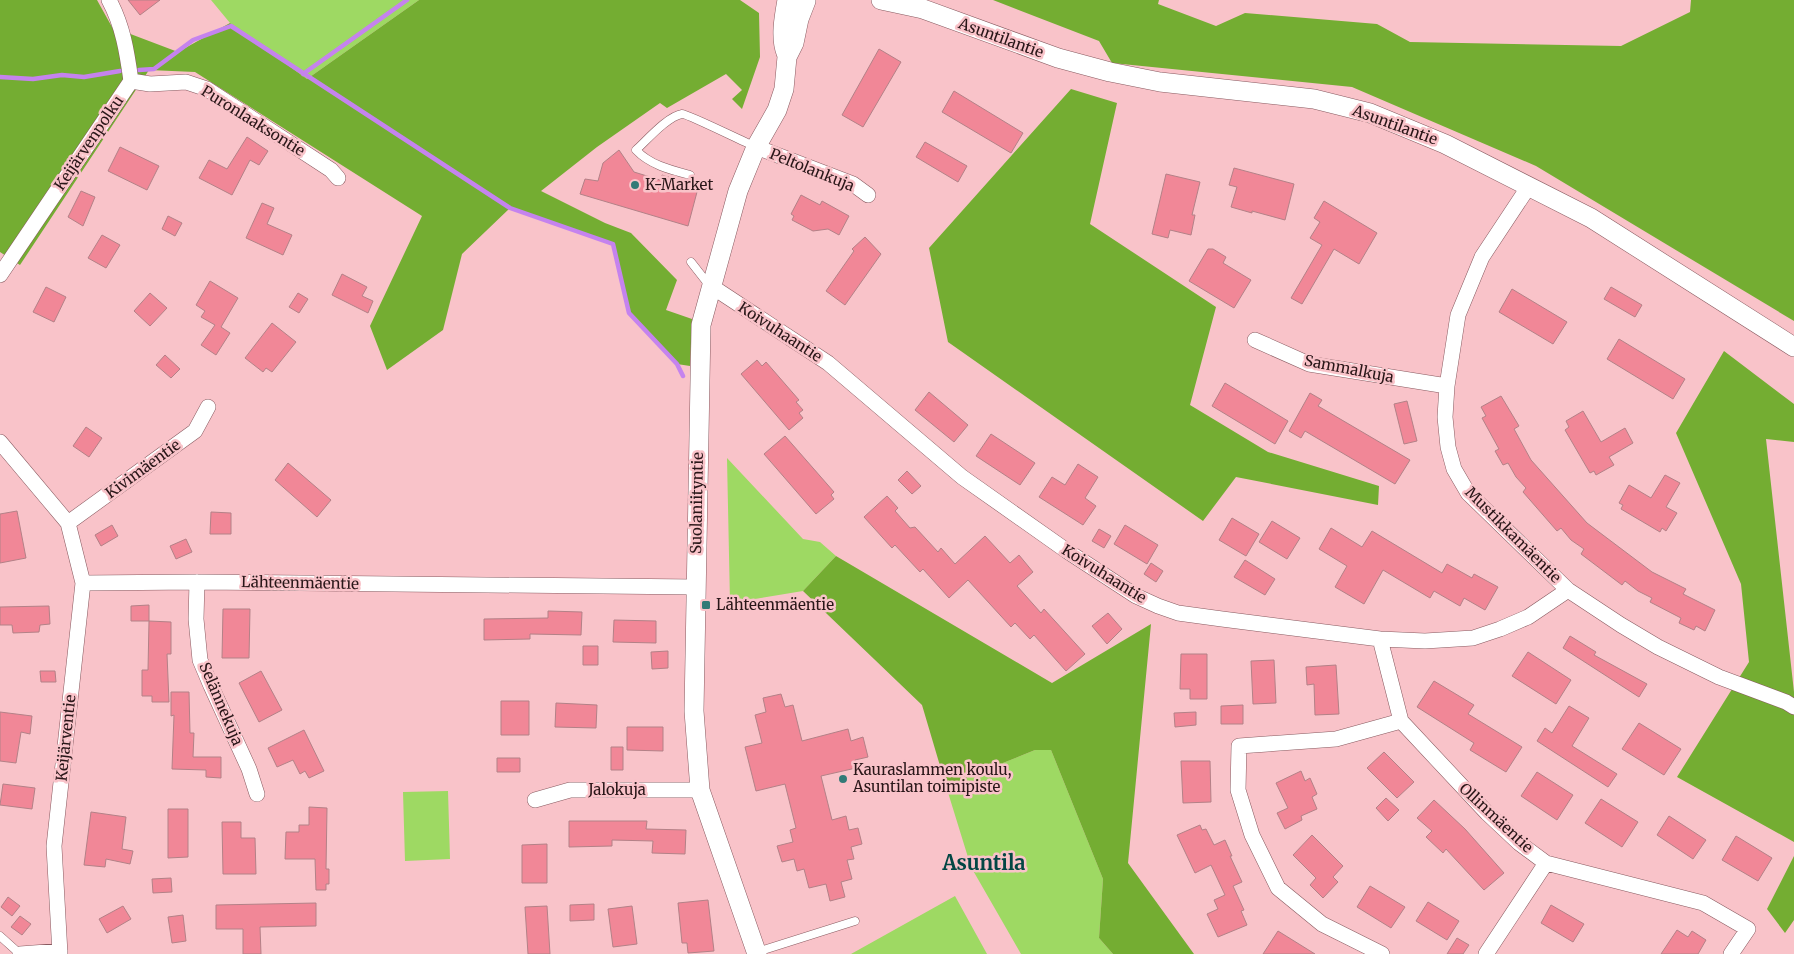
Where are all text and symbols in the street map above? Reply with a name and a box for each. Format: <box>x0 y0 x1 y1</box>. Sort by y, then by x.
street label: Asuntilantie <box>955 13 1046 62</box>
street label: Puronlaaksontie <box>198 81 309 160</box>
street label: Keijärvenpolku <box>50 92 127 194</box>
street label: Asuntilantie <box>1349 100 1440 149</box>
street label: Peltolankuja <box>767 144 857 195</box>
place label: K-Market <box>645 175 713 194</box>
marker: K-Market <box>629 179 641 191</box>
street label: Koivuhaantie <box>735 297 826 366</box>
street label: Sammalkuja <box>1303 351 1396 387</box>
street label: Kivimäentie <box>102 435 184 502</box>
street label: Suolaniityntie <box>686 452 707 554</box>
street label: Mustikkamäentie <box>1461 483 1565 587</box>
street label: Koivuhaantie <box>1058 540 1150 607</box>
street label: Lähteenmäentie <box>241 572 359 593</box>
place label: Lähteenmäentie <box>716 595 834 614</box>
marker: Lähteenmäentie <box>700 599 712 611</box>
street label: Selännekuja <box>195 659 247 748</box>
street label: Keijärventie <box>52 694 80 782</box>
place label: Kauraslammen koulu, Asuntilan toimipiste <box>852 760 1012 796</box>
marker: Kauraslammen koulu, Asuntilan toimipiste <box>837 773 849 785</box>
street label: Ollinmäentie <box>1456 779 1537 857</box>
street label: Jalokuja <box>587 780 646 799</box>
district label: Asuntila <box>941 850 1026 875</box>

